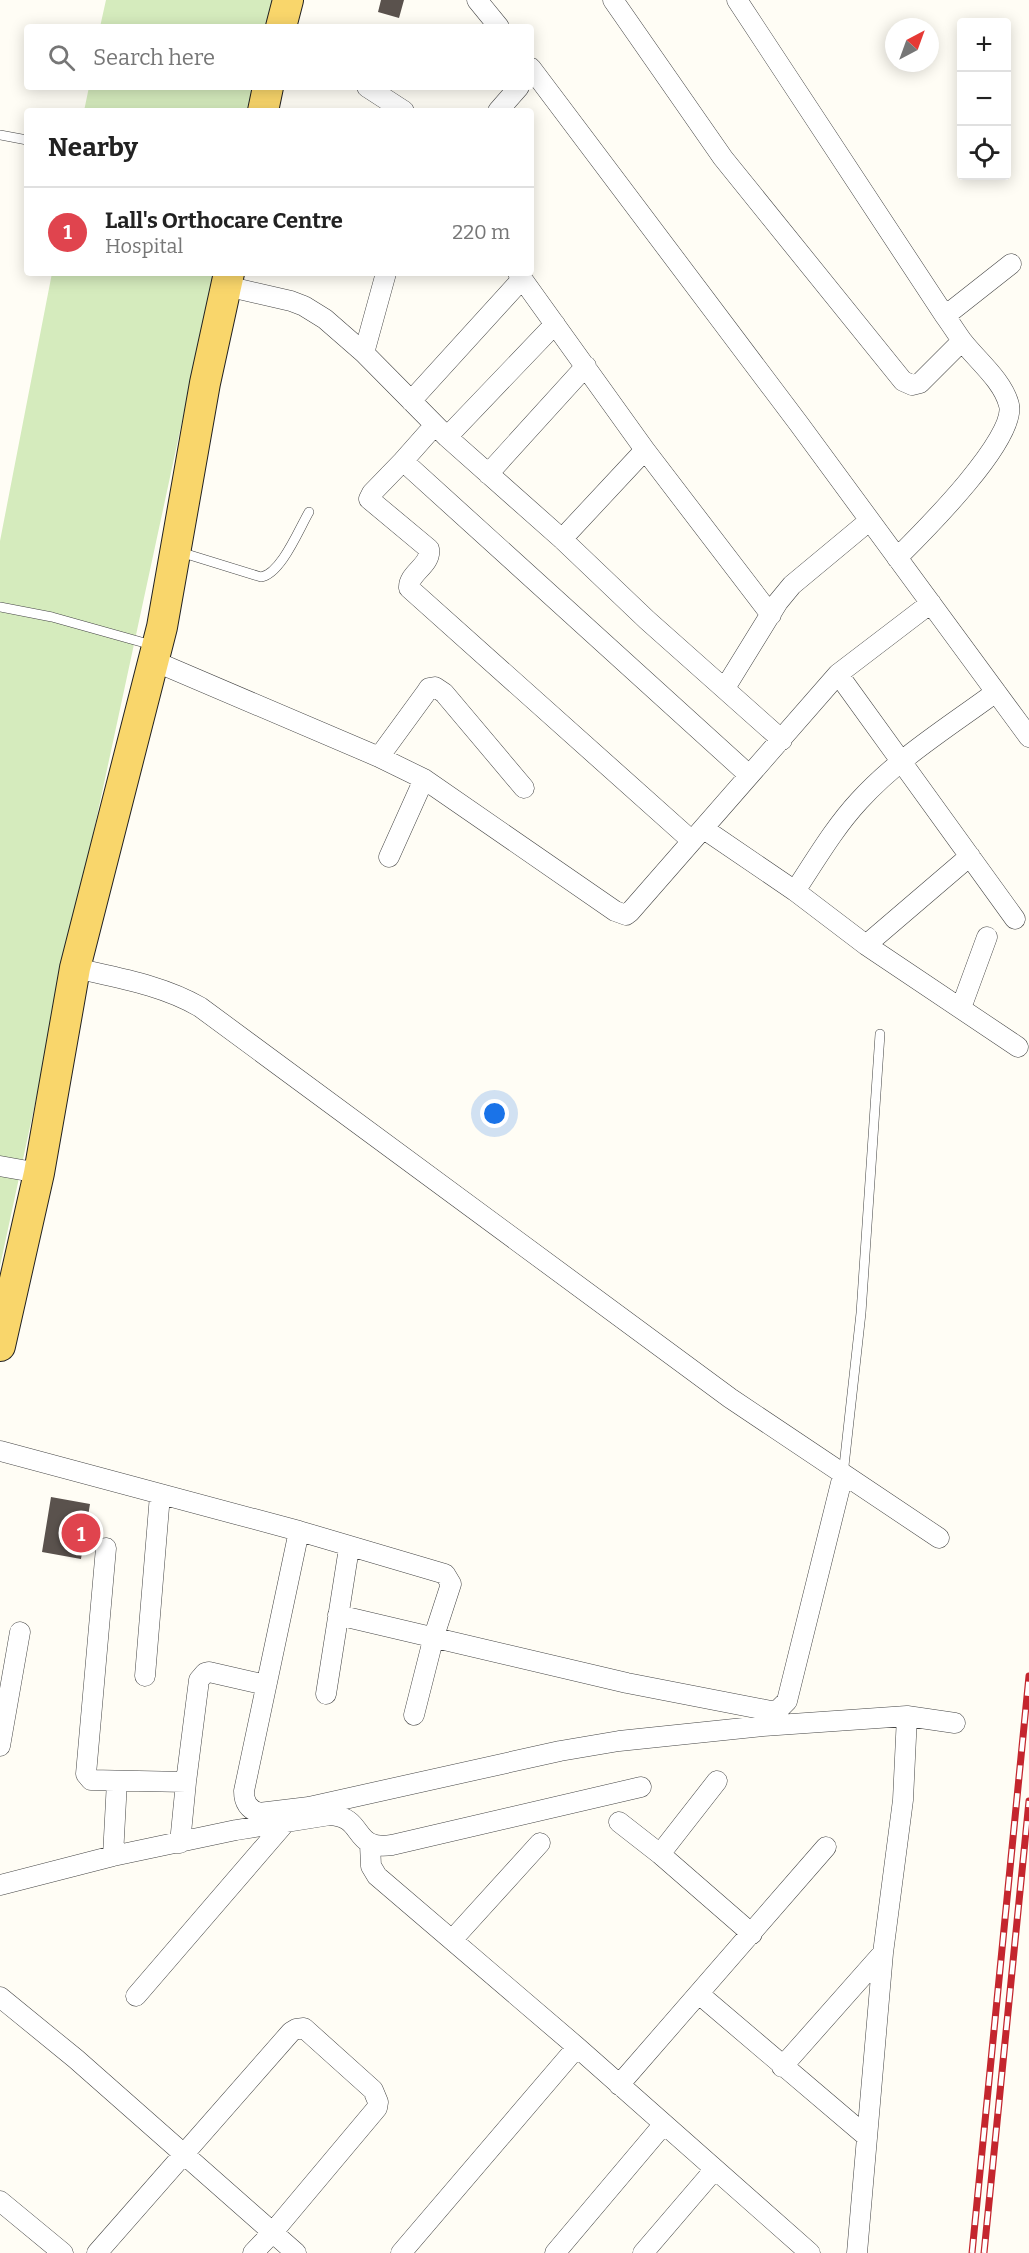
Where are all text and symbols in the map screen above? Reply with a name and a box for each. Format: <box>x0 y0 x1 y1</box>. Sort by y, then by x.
north arrow <box>885 18 939 72</box>
map controls <box>957 18 1011 180</box>
button: + <box>957 18 1011 72</box>
search box <box>24 24 534 90</box>
icon: search <box>45 41 78 74</box>
text: Search here <box>93 44 215 71</box>
button: − <box>957 72 1011 126</box>
button: locate <box>957 126 1011 180</box>
text: Nearby <box>48 132 138 163</box>
text: Lall's Orthocare Centre <box>105 207 343 234</box>
text: 1 <box>63 220 72 244</box>
text: 220 m <box>452 220 510 244</box>
text: Hospital <box>105 234 183 258</box>
your location <box>480 1099 509 1128</box>
pin: 1 <box>62 1510 100 1556</box>

